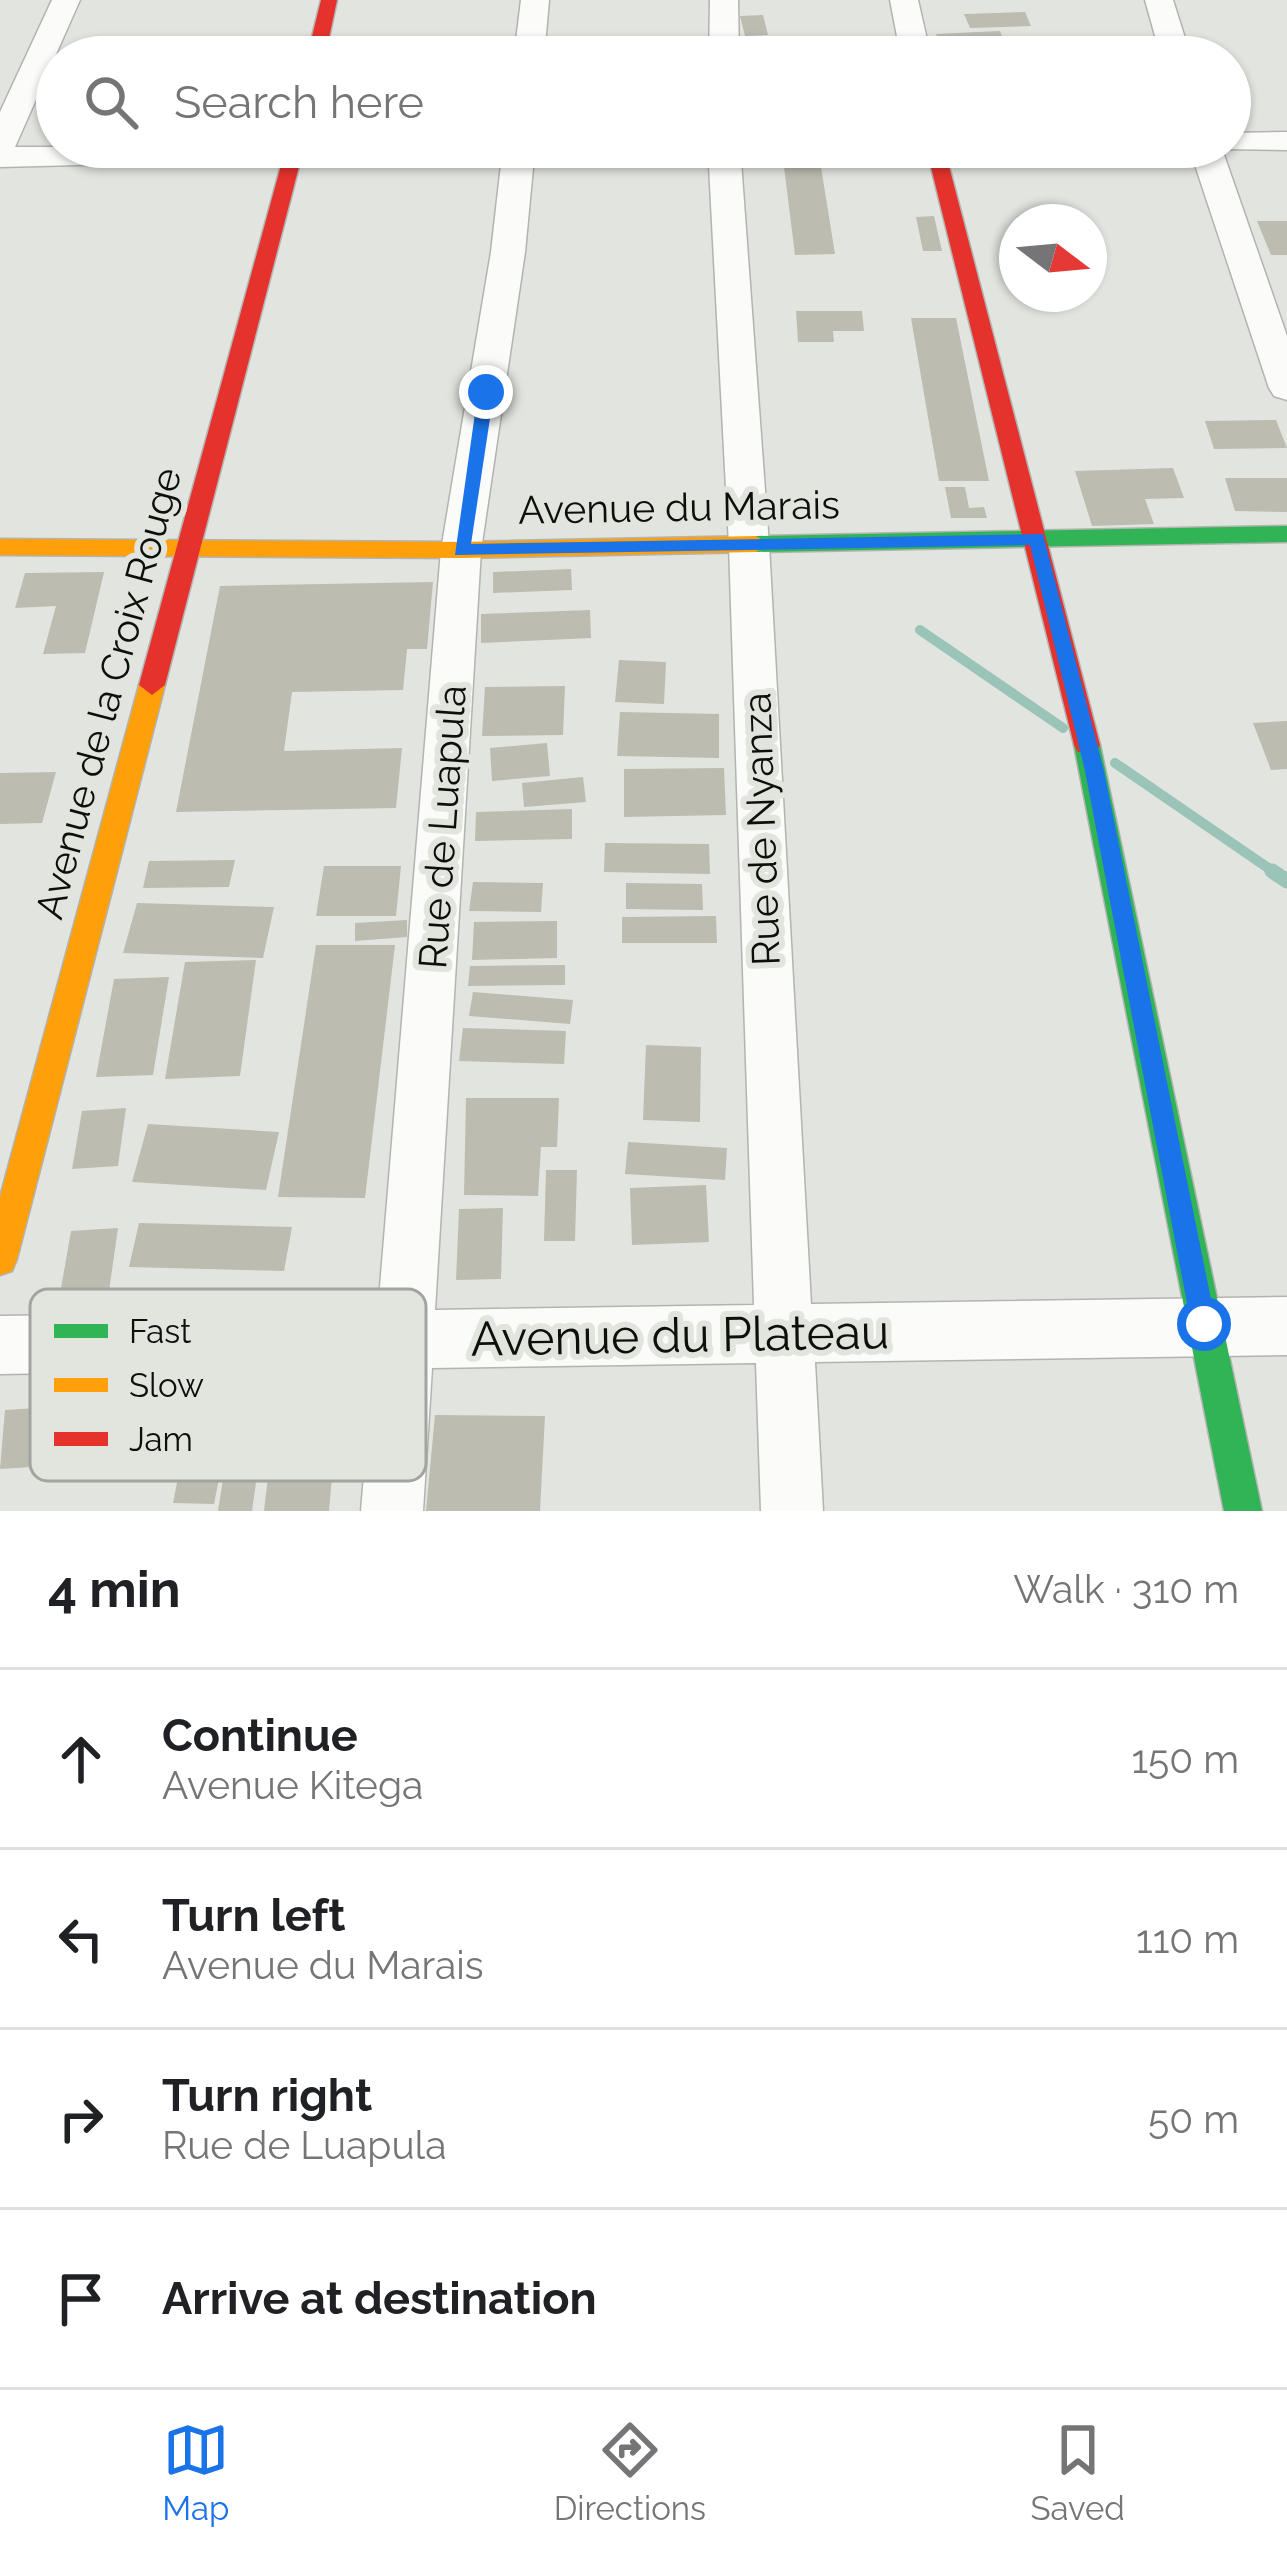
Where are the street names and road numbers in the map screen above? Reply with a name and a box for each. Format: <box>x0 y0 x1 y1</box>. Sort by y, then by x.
street label: Avenue de la Croix Rouge <box>26 462 190 924</box>
street label: Avenue du Marais <box>518 481 840 533</box>
street label: Rue de Luapula <box>409 684 475 970</box>
street label: Rue de Nyanza <box>733 692 789 966</box>
street label: Avenue du Plateau <box>470 1303 890 1367</box>

